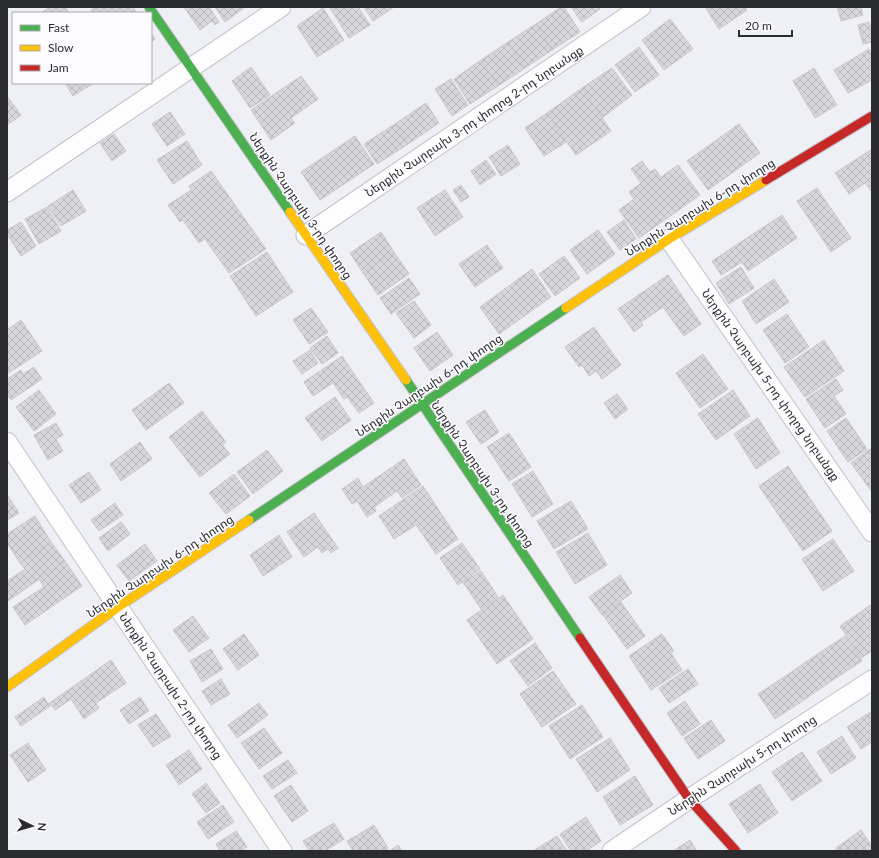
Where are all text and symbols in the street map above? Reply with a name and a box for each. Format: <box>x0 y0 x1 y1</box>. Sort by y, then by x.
legend <box>12 12 152 84</box>
scale bar <box>739 12 792 38</box>
text: 20 m <box>745 18 772 33</box>
text: Fast <box>48 20 70 35</box>
text: Slow <box>48 40 74 55</box>
street label: Ներքին Չարբախ 3-րդ փողոց 2-րդ նրբանցք <box>362 42 586 200</box>
text: Jam <box>48 60 69 75</box>
street label: Ներքին Չարբախ 3-րդ փողոց <box>246 130 356 282</box>
street label: Ներքին Չարբախ 6-րդ փողոց <box>622 155 778 259</box>
street label: Ներքին Չարբախ 5-րդ փողոց նրբանցք <box>699 286 843 484</box>
street label: Ներքին Չարբախ 6-րդ փողոց <box>353 330 505 440</box>
street label: Ներքին Չարբախ 3-րդ փողոց <box>428 398 538 550</box>
street label: Ներքին Չարբախ 6-րդ փողոց <box>84 511 236 621</box>
street label: Ներքին Չարբախ 2-րդ փողոց <box>116 610 226 762</box>
street label: Ներքին Չարբախ 5-րդ փողոց <box>665 711 819 819</box>
north arrow <box>12 806 52 846</box>
text: N <box>36 822 49 832</box>

